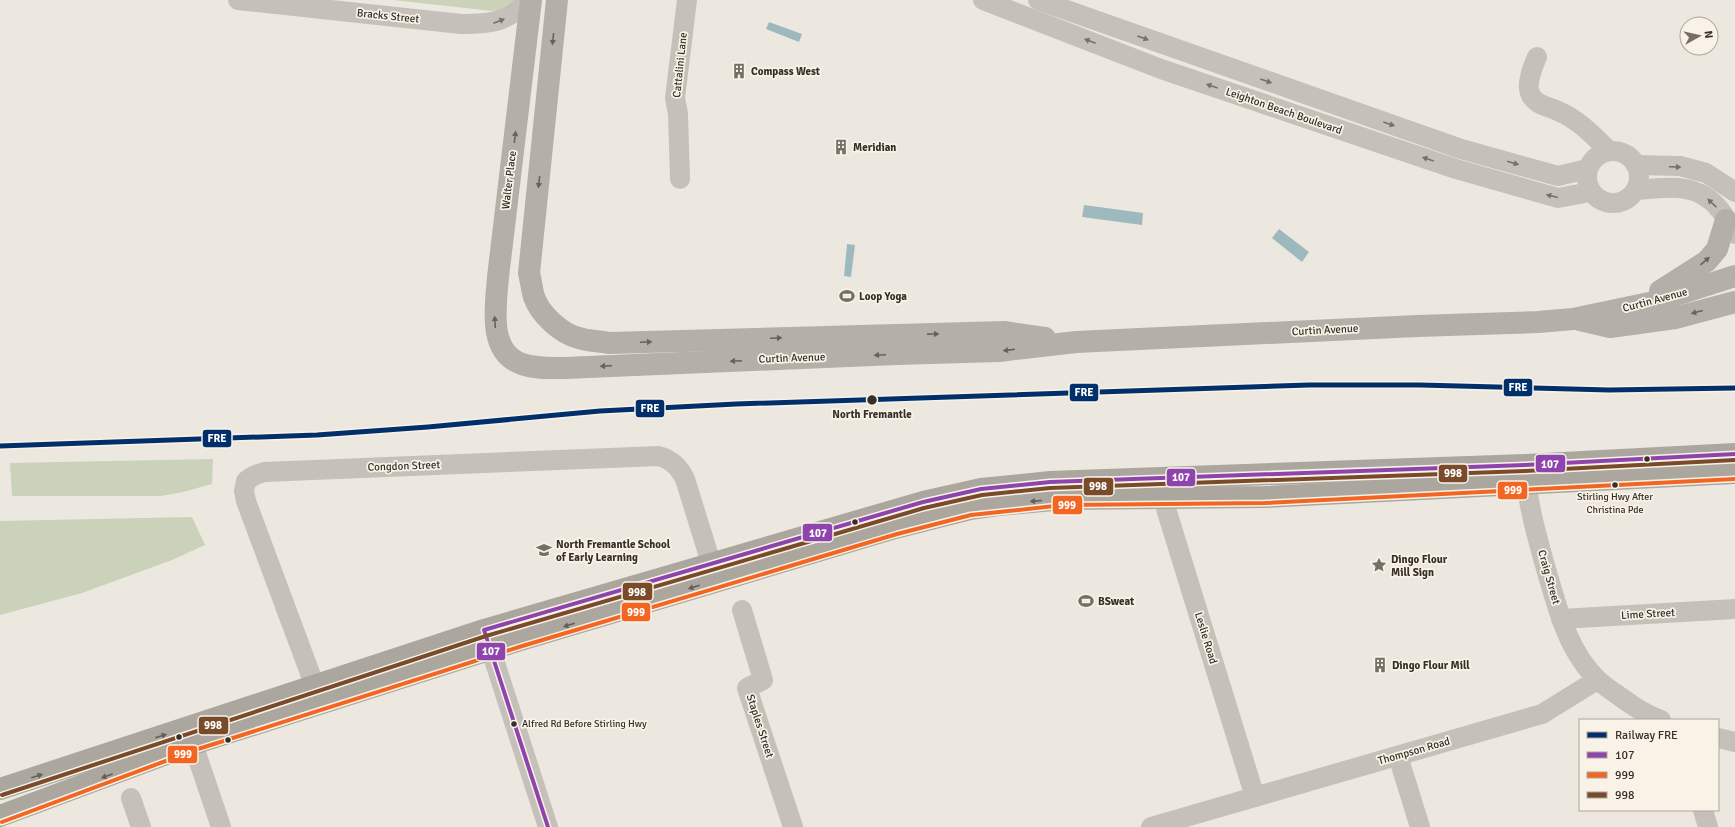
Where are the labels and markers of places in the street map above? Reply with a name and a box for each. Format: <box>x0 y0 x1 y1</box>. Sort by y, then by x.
building icon: Compass West <box>730 62 748 80</box>
place label: Compass West <box>751 65 820 78</box>
building icon: Meridian <box>832 138 850 156</box>
place label: Meridian <box>853 141 896 154</box>
sports icon: Loop Yoga <box>838 287 856 305</box>
place label: Loop Yoga <box>859 290 907 303</box>
marker: North Fremantle <box>865 393 879 407</box>
place label: North Fremantle <box>832 408 912 421</box>
unlabelled marker <box>1642 454 1652 464</box>
marker: Stirling Hwy After Christina Pde <box>1610 480 1620 490</box>
place label: Stirling Hwy After Christina Pde <box>1577 491 1653 516</box>
unlabelled marker <box>850 517 860 527</box>
place label: North Fremantle School of Early Learning <box>556 538 671 564</box>
school or university icon: North Fremantle School of Early Learning <box>535 541 553 559</box>
place label: Dingo Flour Mill Sign <box>1391 553 1448 579</box>
place icon: Dingo Flour Mill Sign <box>1370 556 1388 574</box>
sports icon: BSweat <box>1077 592 1095 610</box>
place label: BSweat <box>1098 595 1134 608</box>
building icon: Dingo Flour Mill <box>1371 656 1389 674</box>
place label: Dingo Flour Mill <box>1392 659 1470 672</box>
place label: Alfred Rd Before Stirling Hwy <box>522 718 647 730</box>
marker: Alfred Rd Before Stirling Hwy <box>509 719 519 729</box>
unlabelled marker <box>174 732 184 742</box>
unlabelled marker <box>223 735 233 745</box>

